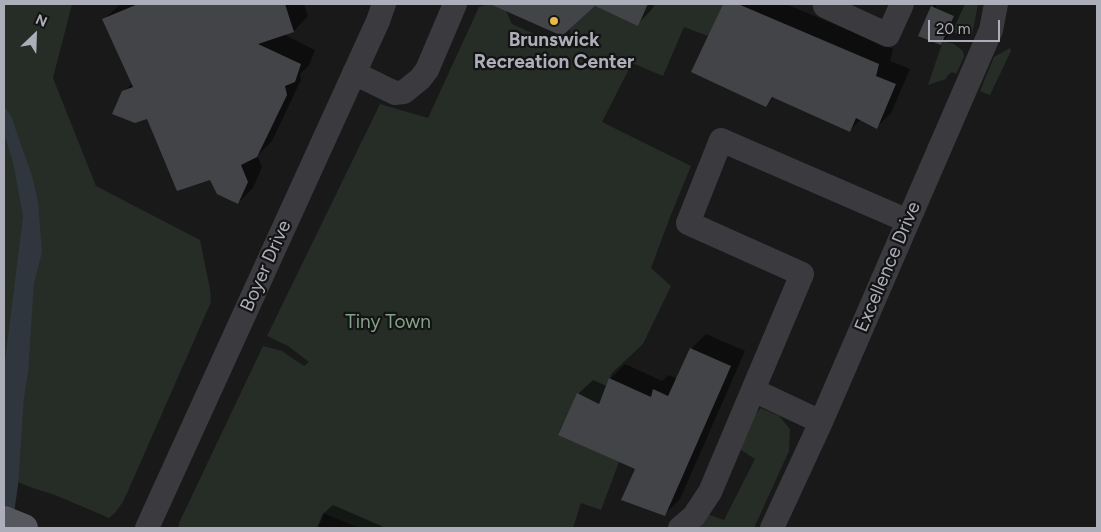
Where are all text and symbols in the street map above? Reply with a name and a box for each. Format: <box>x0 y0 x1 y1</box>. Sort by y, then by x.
north arrow <box>10 10 60 60</box>
scale bar <box>931 10 1004 42</box>
text: N <box>33 11 50 31</box>
marker: Brunswick Recreation Center <box>548 15 560 27</box>
text: 20 m <box>936 20 970 38</box>
place label: Brunswick Recreation Center <box>474 29 634 73</box>
street label: Excellence Drive <box>850 198 926 336</box>
street label: Boyer Drive <box>236 217 296 315</box>
park label: Tiny Town <box>345 311 431 333</box>

